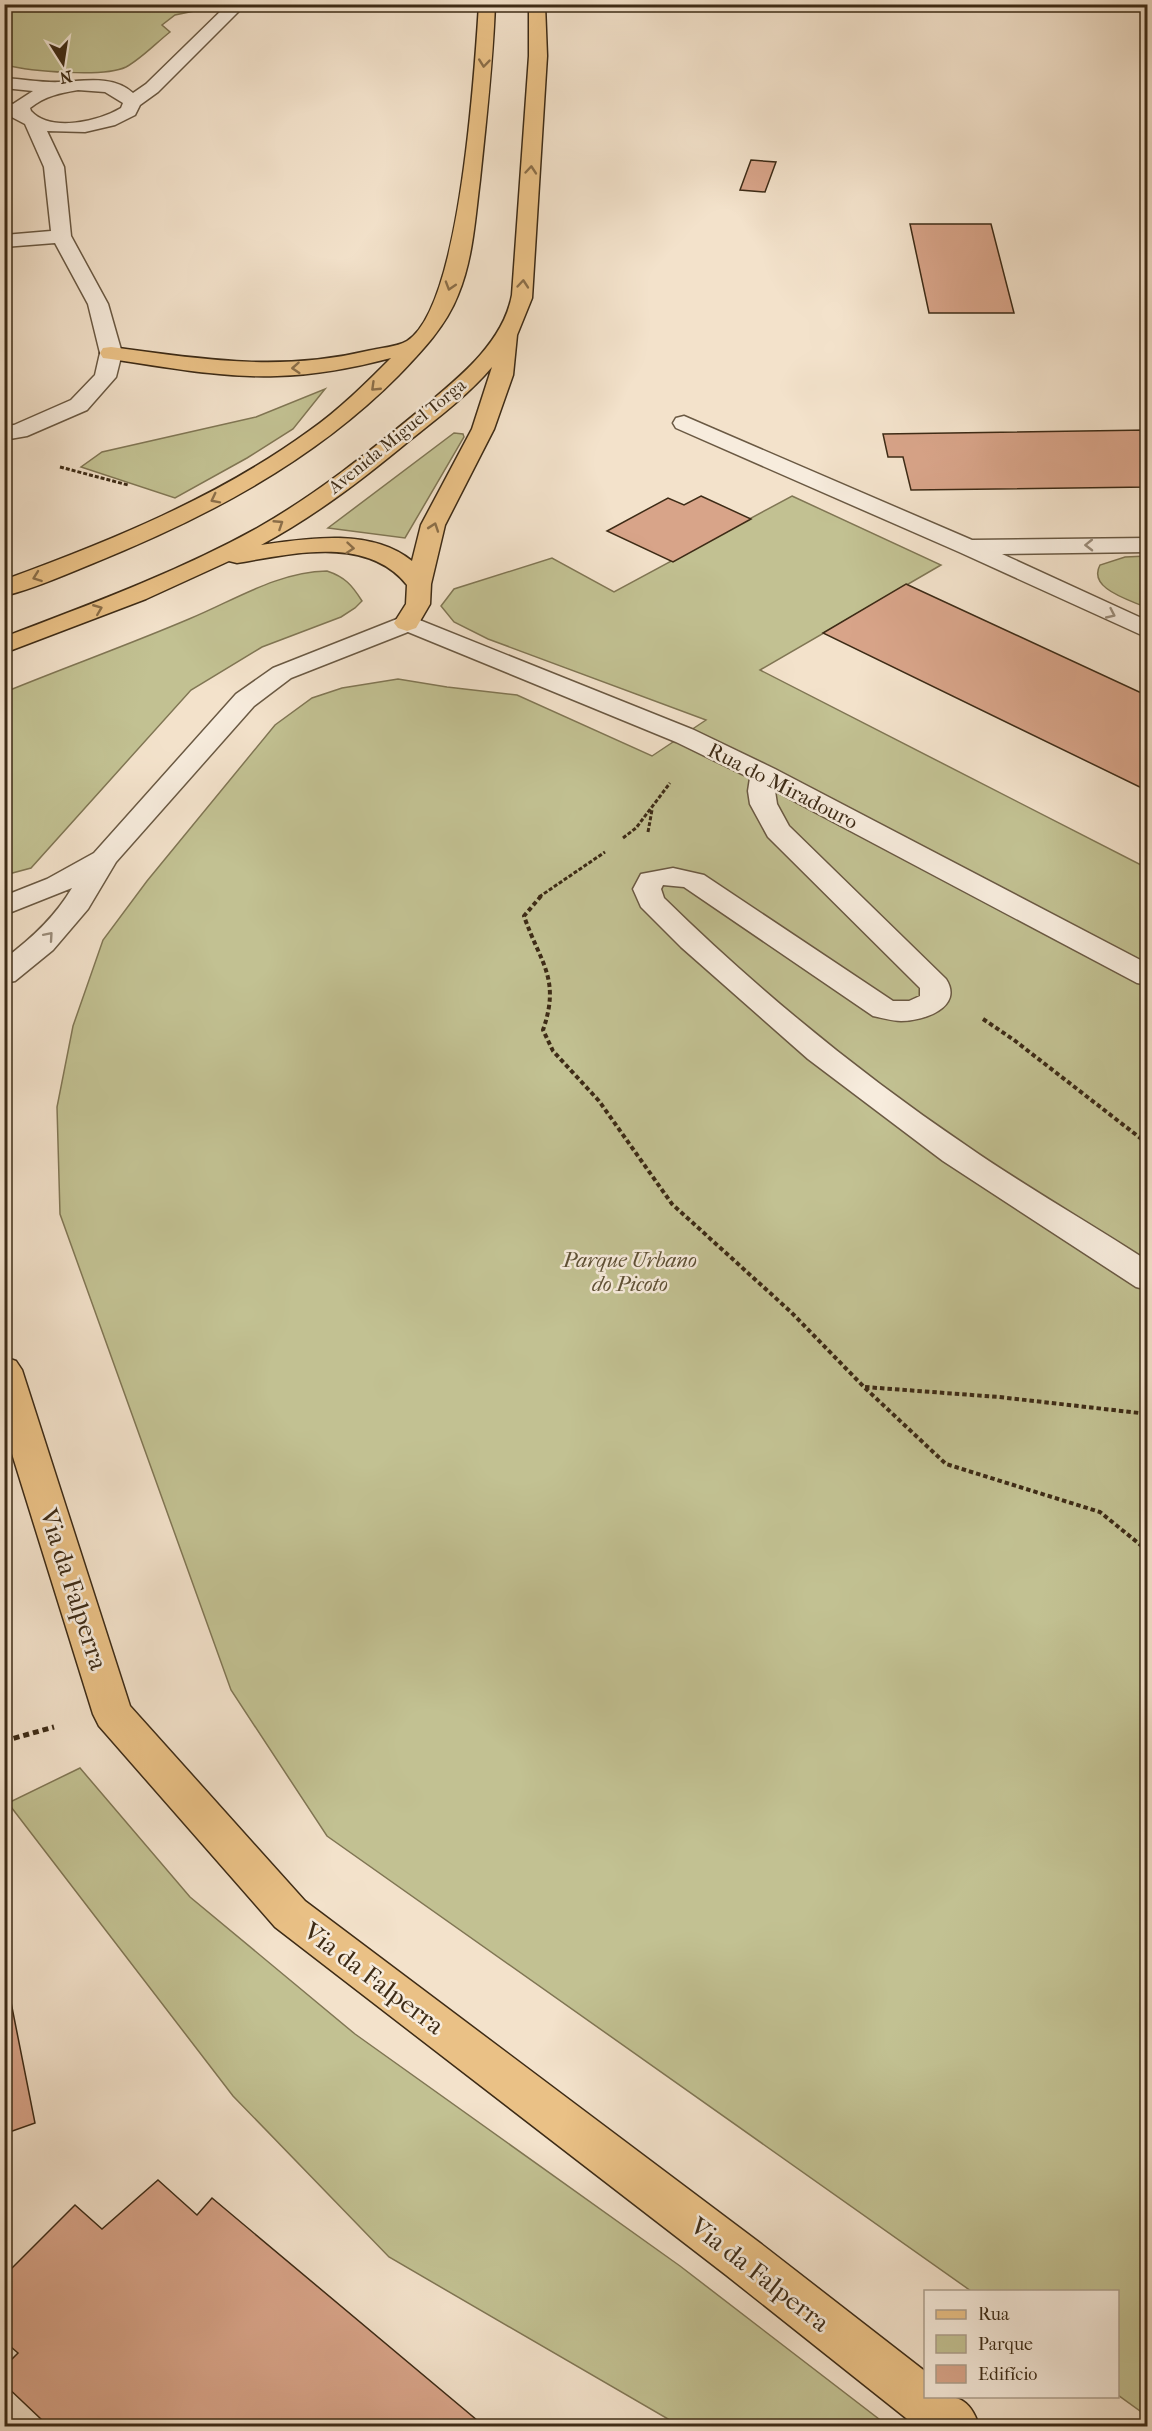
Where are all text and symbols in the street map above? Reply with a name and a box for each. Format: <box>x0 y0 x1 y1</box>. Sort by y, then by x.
north arrow <box>33 33 93 93</box>
one-way arrow <box>478 58 491 67</box>
text: N <box>57 67 74 88</box>
one-way arrow <box>524 165 537 175</box>
one-way arrow <box>516 279 529 288</box>
one-way arrow <box>445 280 457 291</box>
one-way arrow <box>292 362 301 375</box>
street label: Avenida Miguel Torga <box>324 374 471 499</box>
one-way arrow <box>371 380 382 391</box>
one-way arrow <box>211 491 222 503</box>
one-way arrow <box>273 519 283 531</box>
one-way arrow <box>426 522 439 533</box>
one-way arrow <box>1085 539 1094 552</box>
one-way arrow <box>346 541 355 554</box>
one-way arrow <box>32 570 43 583</box>
one-way arrow <box>91 604 102 616</box>
one-way arrow <box>1104 606 1115 618</box>
street label: Rua do Miradouro <box>704 738 862 834</box>
one-way arrow <box>42 932 53 943</box>
park label: Parque Urbano do Picoto <box>562 1248 697 1296</box>
street label: Via da Falperra <box>33 1504 115 1675</box>
street label: Via da Falperra <box>296 1915 451 2042</box>
street label: Via da Falperra <box>683 2210 836 2339</box>
legend <box>924 2290 1119 2398</box>
text: Rua <box>978 2304 1010 2325</box>
text: Parque <box>978 2334 1033 2355</box>
text: Edifício <box>978 2364 1037 2385</box>

